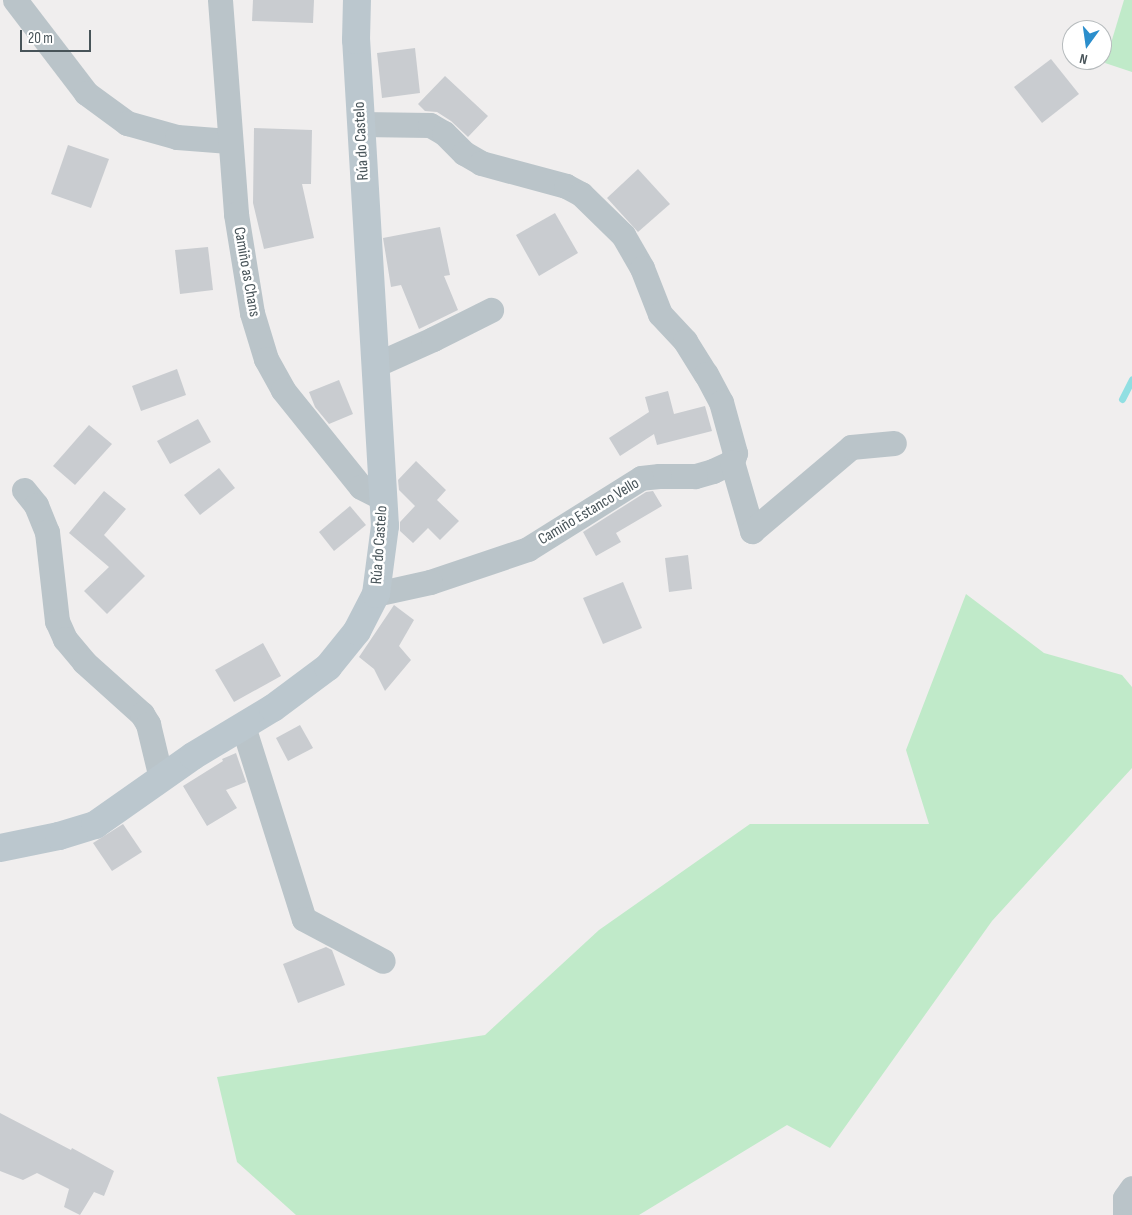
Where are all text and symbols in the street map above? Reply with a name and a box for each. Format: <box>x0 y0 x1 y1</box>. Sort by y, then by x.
scale bar <box>22 20 94 52</box>
north arrow <box>1062 20 1112 70</box>
text: 20 m <box>28 29 53 48</box>
text: N <box>1078 50 1089 68</box>
street label: Rúa do Castelo <box>350 101 374 181</box>
street label: Camiño as Chans <box>229 226 263 318</box>
street label: Camiño Estanco Vello <box>535 474 643 550</box>
street label: Rúa do Castelo <box>368 505 392 585</box>

